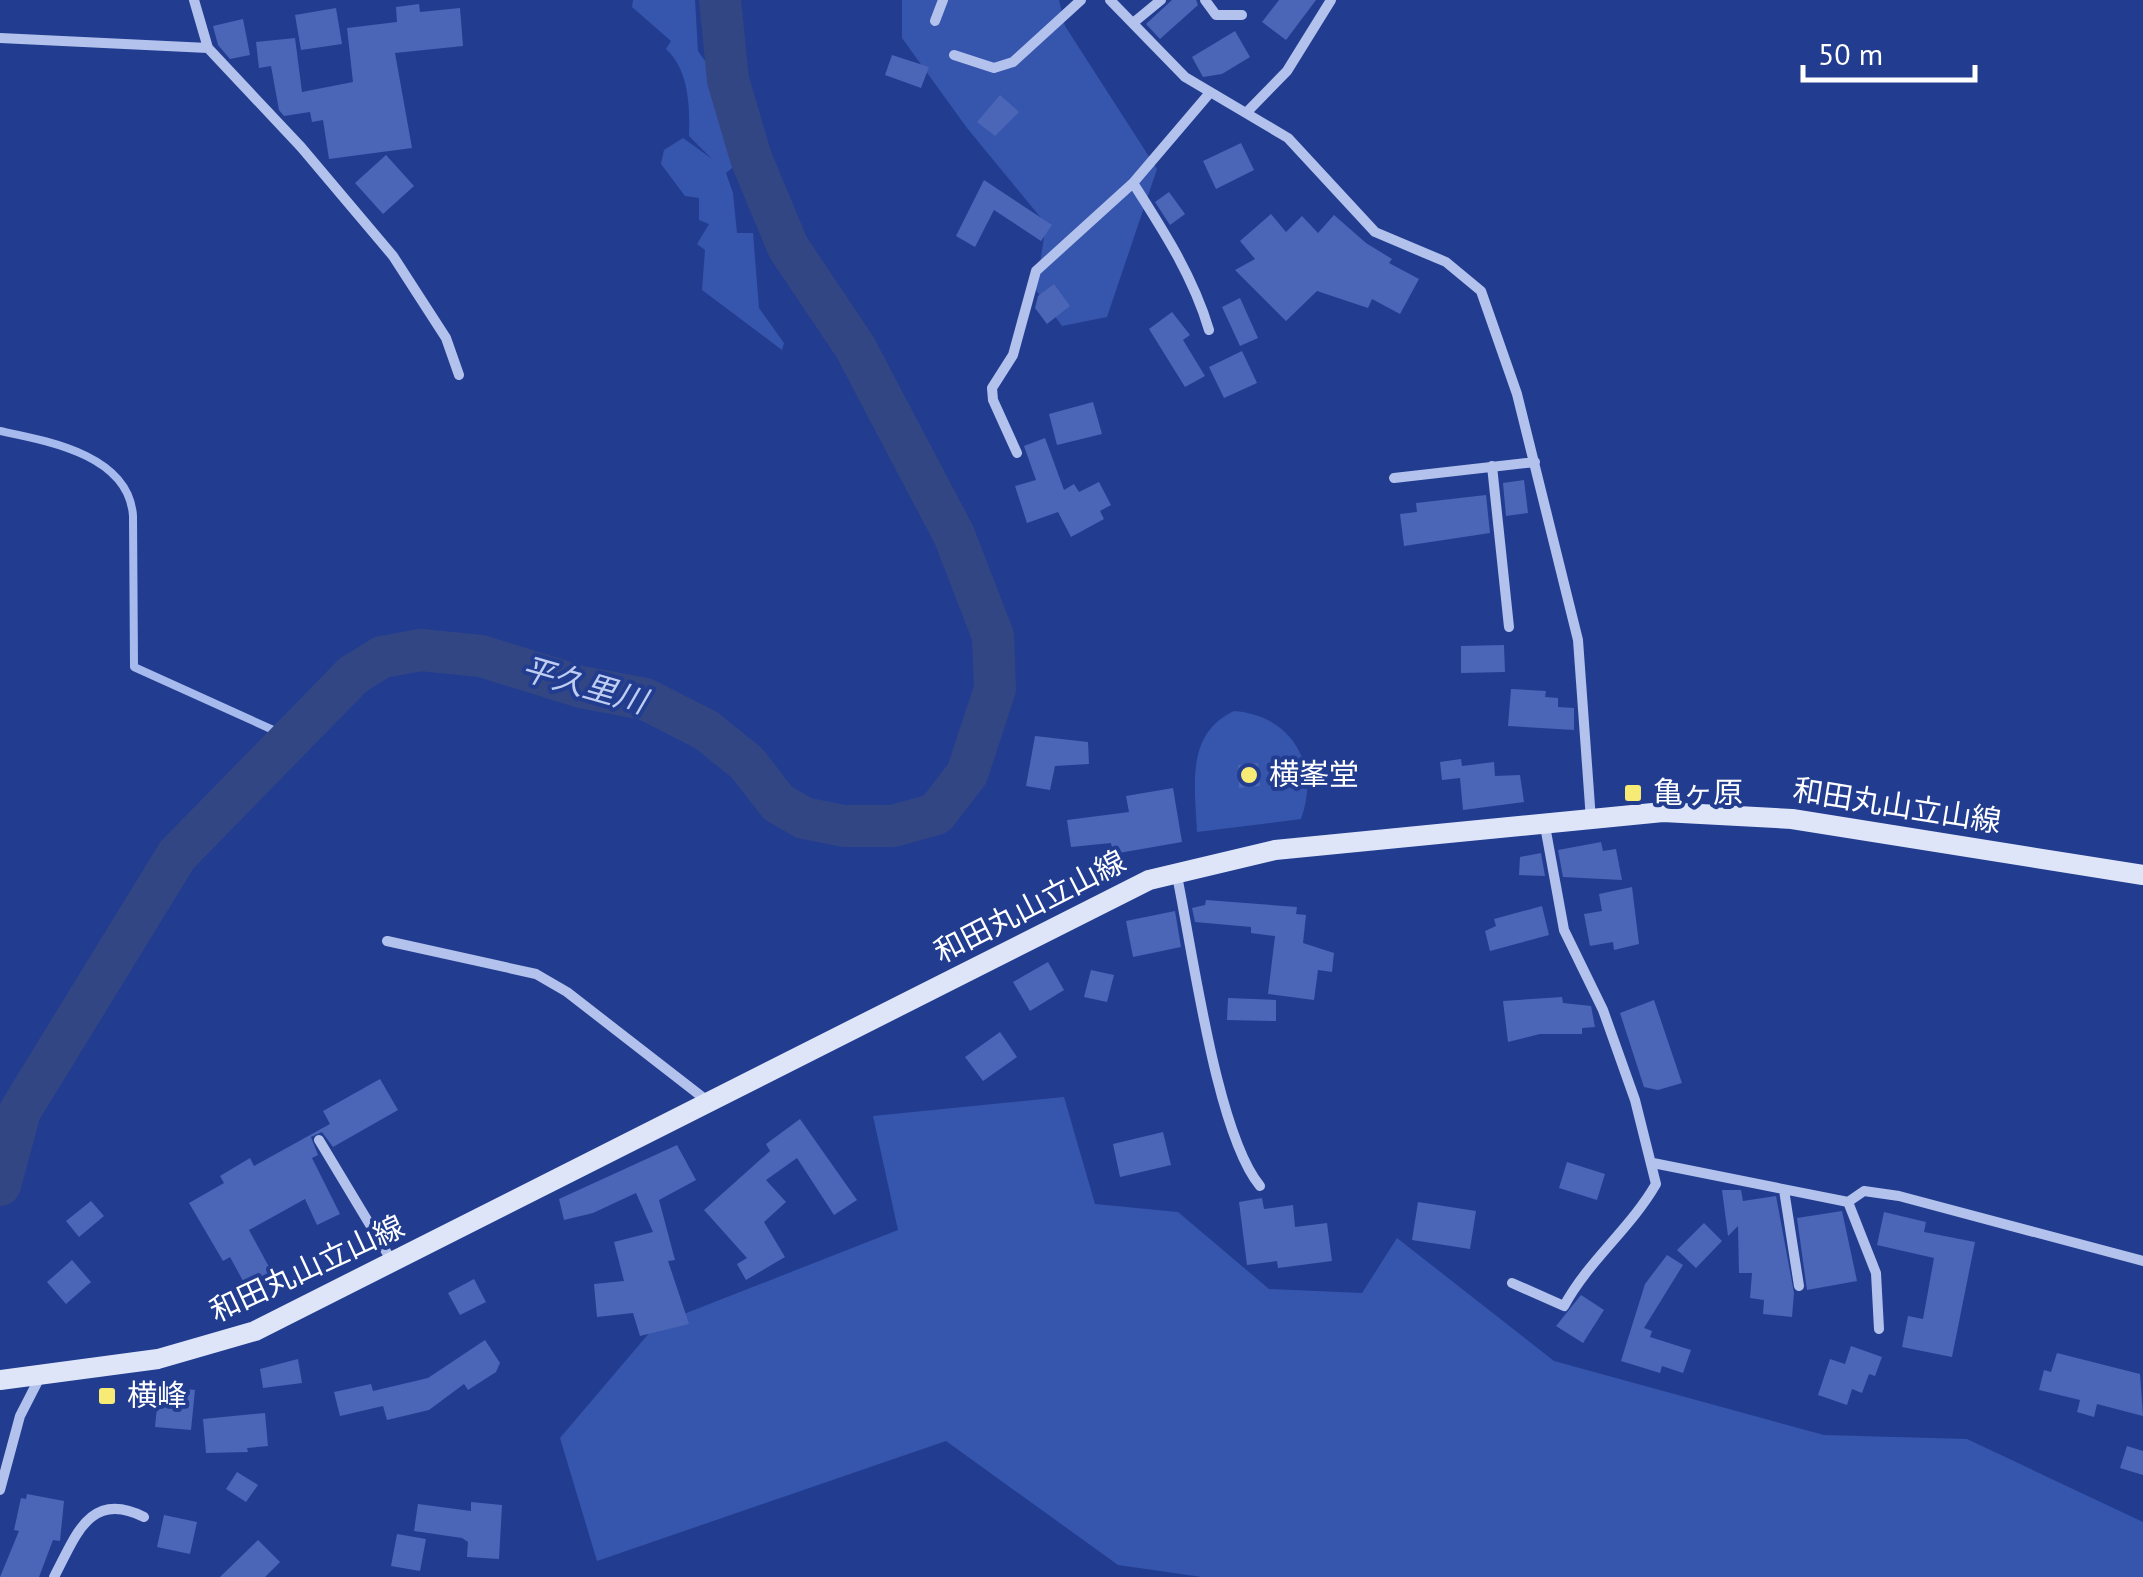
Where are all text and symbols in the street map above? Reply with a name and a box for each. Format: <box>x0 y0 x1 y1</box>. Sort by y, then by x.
scale bar <box>1803 20 1976 82</box>
text: 50 m <box>1818 34 1883 73</box>
water label: 平久里川 <box>517 646 654 723</box>
place label: 横峯堂 <box>1269 754 1359 793</box>
marker: 横峯堂 <box>1238 764 1260 786</box>
street label: 和田丸山立山線 <box>1790 769 2004 840</box>
place label: 亀ヶ原 <box>1653 772 1743 811</box>
marker: 亀ヶ原 <box>1622 782 1644 804</box>
street label: 和田丸山立山線 <box>927 841 1132 971</box>
street label: 和田丸山立山線 <box>203 1206 410 1330</box>
place label: 横峰 <box>127 1375 187 1414</box>
marker: 横峰 <box>96 1385 118 1407</box>

